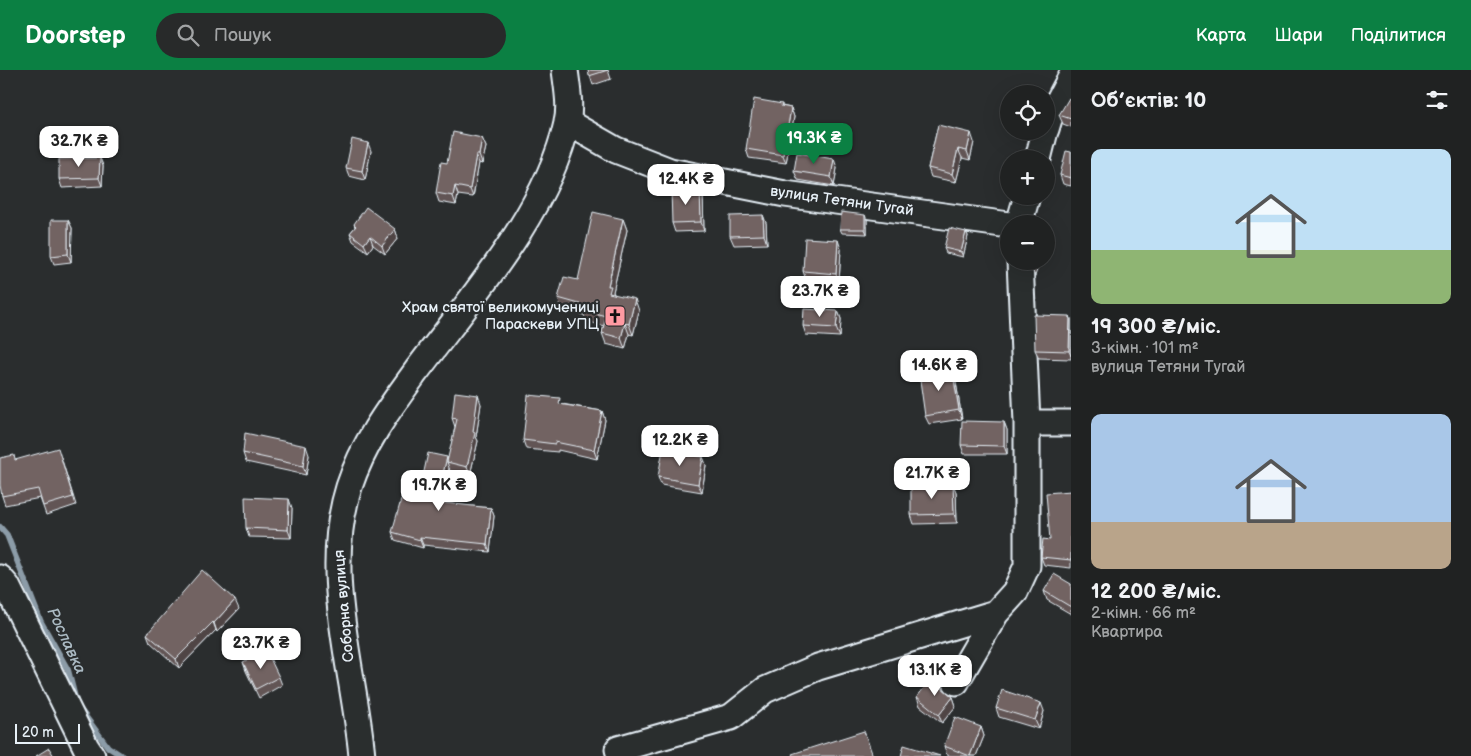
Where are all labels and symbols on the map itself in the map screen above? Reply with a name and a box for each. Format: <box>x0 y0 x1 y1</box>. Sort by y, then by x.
pin: 19.3K ₴ <box>768 122 860 165</box>
pin: 32.7K ₴ <box>33 126 125 168</box>
pin: 12.4K ₴ <box>640 164 732 206</box>
street label: вулиця Тетяни Тугай <box>769 182 915 220</box>
pin: 23.7K ₴ <box>774 276 866 318</box>
place label: Храм святої великомучениці Параскеви УПЦ <box>402 298 599 334</box>
church icon: Храм святої великомучениці Параскеви УПЦ <box>603 304 627 328</box>
pin: 14.6K ₴ <box>893 350 985 392</box>
pin: 12.2K ₴ <box>634 424 726 467</box>
pin: 21.7K ₴ <box>886 458 978 500</box>
pin: 19.7K ₴ <box>393 470 485 512</box>
street label: Соборна вулиця <box>330 549 358 663</box>
water label: Рославка <box>42 605 90 677</box>
pin: 23.7K ₴ <box>215 628 307 670</box>
pin: 13.1K ₴ <box>889 654 981 697</box>
scale bar <box>15 721 80 744</box>

